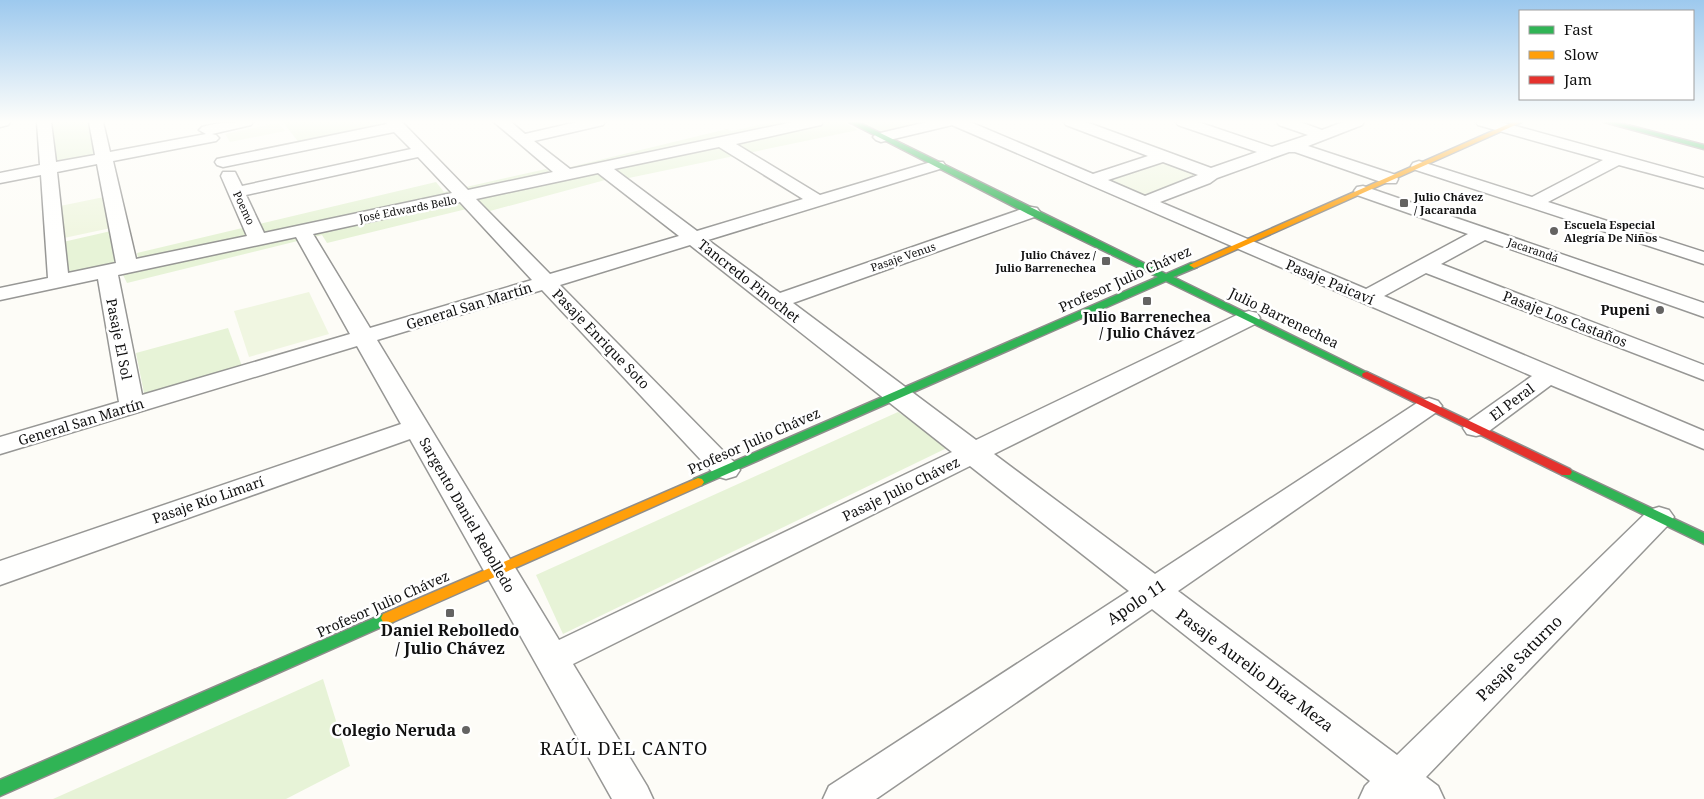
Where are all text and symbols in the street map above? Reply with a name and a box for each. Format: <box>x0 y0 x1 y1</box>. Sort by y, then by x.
legend <box>1519 10 1694 100</box>
text: Fast <box>1564 19 1593 39</box>
text: Slow <box>1564 44 1598 64</box>
text: Jam <box>1563 69 1592 89</box>
street label: Poemo <box>230 188 259 227</box>
place label: Julio Chávez / Jacaranda <box>1413 189 1483 217</box>
street label: José Edwards Bello <box>357 192 458 226</box>
marker: Julio Chávez / Jacaranda <box>1398 197 1410 209</box>
place label: Escuela Especial Alegría De Niños <box>1564 217 1657 245</box>
marker: Escuela Especial Alegría De Niños <box>1548 225 1560 237</box>
street label: Jacarandá <box>1505 233 1561 265</box>
street label: Tancredo Pinochet <box>694 235 804 326</box>
street label: Pasaje Venus <box>868 238 937 275</box>
street label: Profesor Julio Chávez <box>1056 241 1194 316</box>
place label: Julio Chávez / Julio Barrenechea <box>995 247 1097 275</box>
street label: Pasaje Paicaví <box>1283 254 1378 309</box>
marker: Julio Chávez / Julio Barrenechea <box>1100 255 1112 267</box>
street label: General San Martín <box>404 277 534 334</box>
street label: Julio Barrenechea <box>1225 282 1342 352</box>
street label: Pasaje Enrique Soto <box>549 285 654 393</box>
street label: Pasaje Los Castaños <box>1500 286 1630 351</box>
marker: Julio Barrenechea / Julio Chávez <box>1141 295 1153 307</box>
street label: Pasaje El Sol <box>102 297 137 382</box>
place label: Pupeni <box>1600 300 1650 319</box>
marker: Pupeni <box>1654 304 1666 316</box>
place label: Julio Barrenechea / Julio Chávez <box>1082 307 1211 342</box>
street label: El Peral <box>1486 378 1538 425</box>
street label: General San Martín <box>16 393 146 450</box>
street label: Profesor Julio Chávez <box>685 403 823 478</box>
street label: Sargento Daniel Rebolledo <box>415 434 520 596</box>
street label: Pasaje Julio Chávez <box>839 452 963 525</box>
street label: Pasaje Río Limarí <box>150 471 267 527</box>
street label: Profesor Julio Chávez <box>314 566 452 641</box>
street label: Apolo 11 <box>1102 574 1170 630</box>
street label: Pasaje Aurelio Díaz Meza <box>1172 603 1338 737</box>
marker: Daniel Rebolledo / Julio Chávez <box>444 607 456 619</box>
street label: Pasaje Saturno <box>1471 610 1567 706</box>
place label: Daniel Rebolledo / Julio Chávez <box>381 619 519 659</box>
place label: Colegio Neruda <box>331 719 456 741</box>
marker: Colegio Neruda <box>460 724 472 736</box>
district label: RAÚL DEL CANTO <box>540 736 708 760</box>

